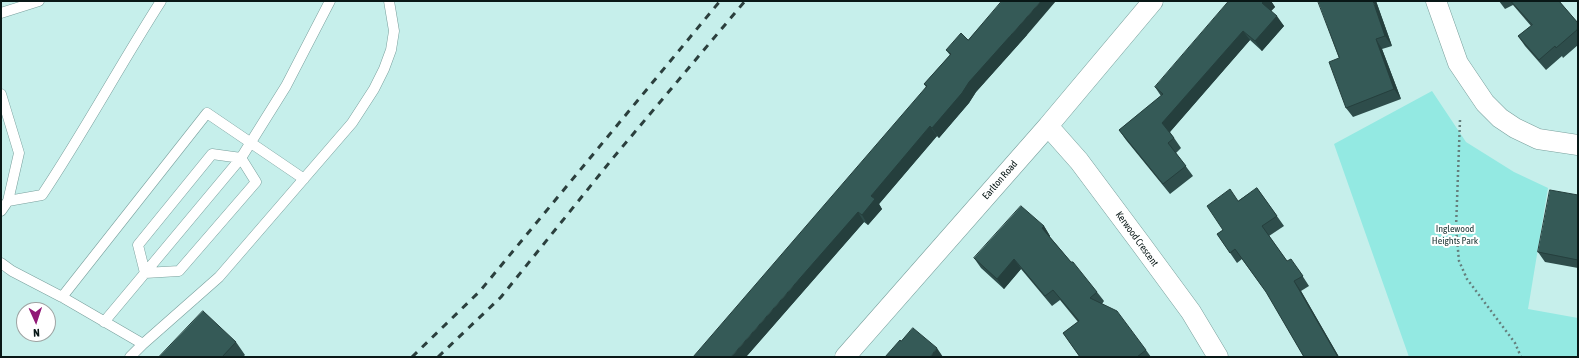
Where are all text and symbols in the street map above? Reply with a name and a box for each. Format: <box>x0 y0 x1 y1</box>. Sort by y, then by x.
street label: Earlton Road <box>980 158 1020 202</box>
street label: Kerwood Crescent <box>1113 209 1161 269</box>
park label: Inglewood Heights Park <box>1432 223 1478 246</box>
north arrow <box>16 302 56 342</box>
text: N <box>33 327 40 339</box>

